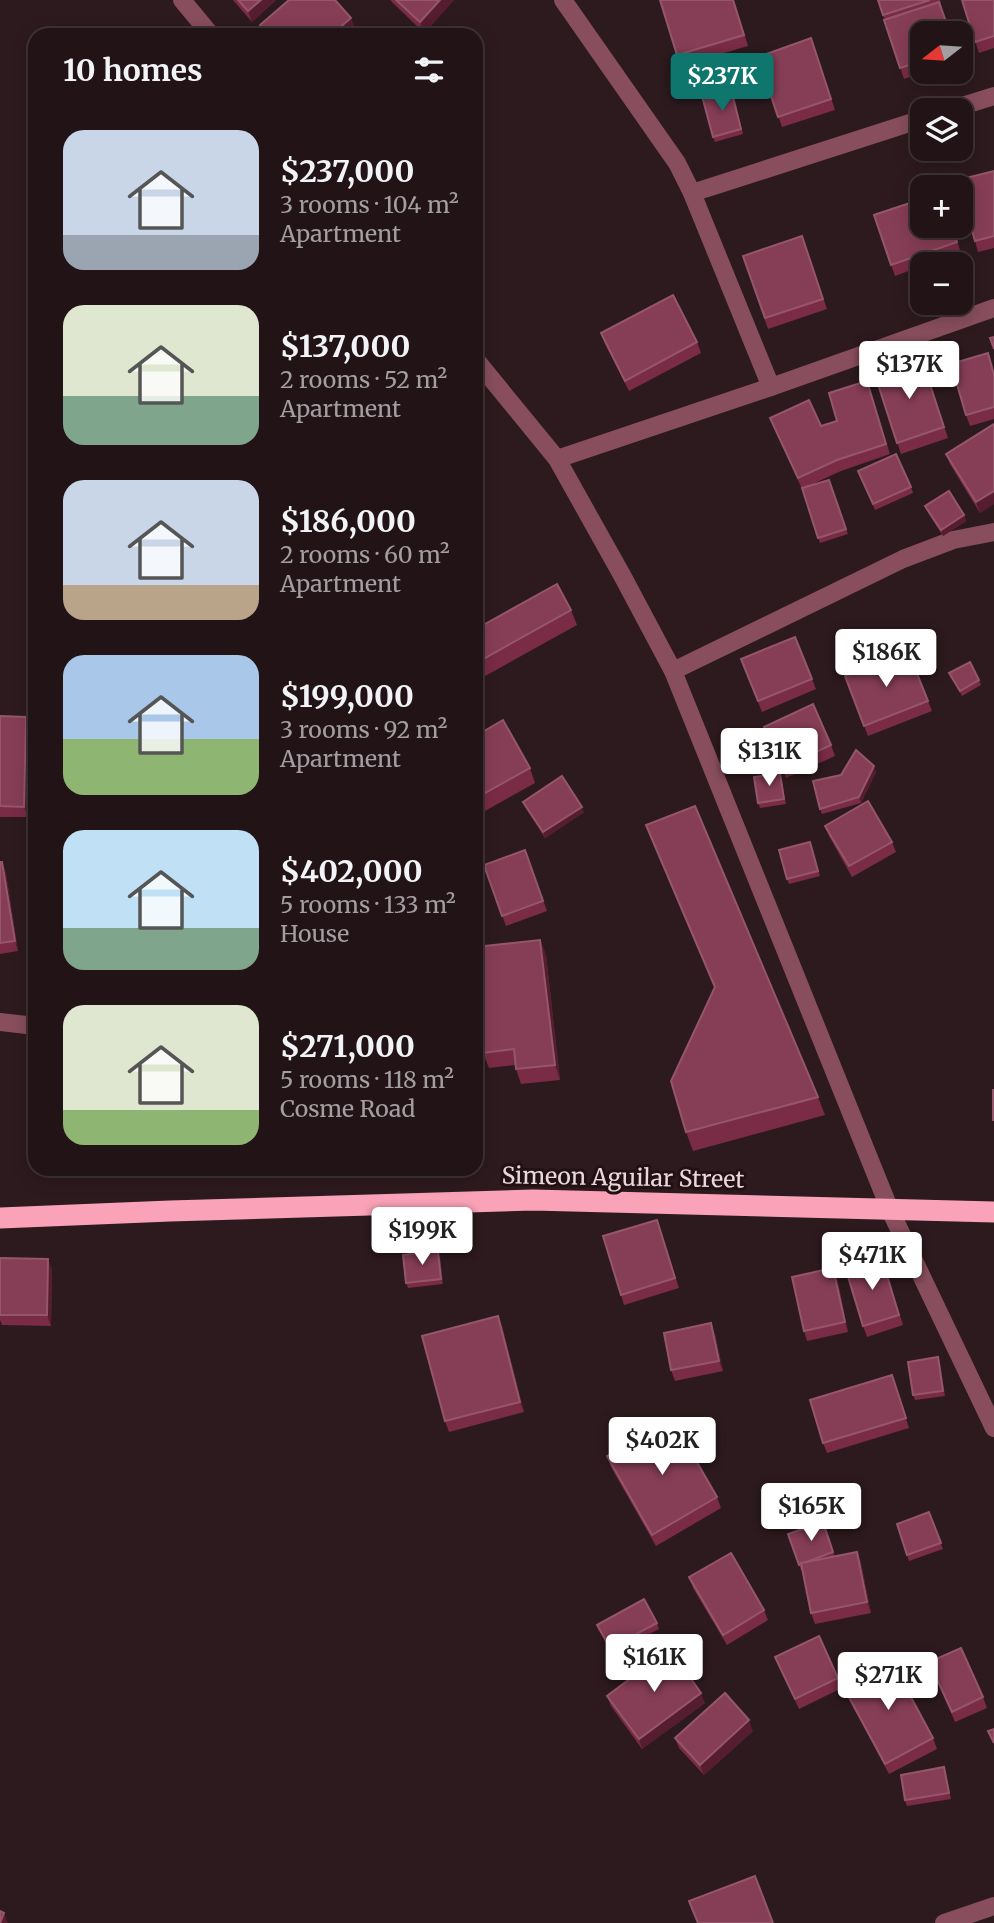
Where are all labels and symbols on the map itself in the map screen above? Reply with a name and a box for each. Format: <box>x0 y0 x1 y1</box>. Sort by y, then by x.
north arrow <box>910 21 973 84</box>
pin: $237K <box>673 54 771 113</box>
pin: $137K <box>860 342 958 401</box>
pin: $186K <box>837 630 935 689</box>
pin: $131K <box>720 728 818 788</box>
street label: Simeon Aguilar Street <box>501 1160 745 1194</box>
pin: $199K <box>373 1208 471 1267</box>
pin: $471K <box>823 1232 921 1292</box>
pin: $402K <box>613 1418 711 1477</box>
pin: $165K <box>762 1484 860 1543</box>
pin: $161K <box>605 1634 703 1694</box>
pin: $271K <box>839 1652 937 1712</box>

